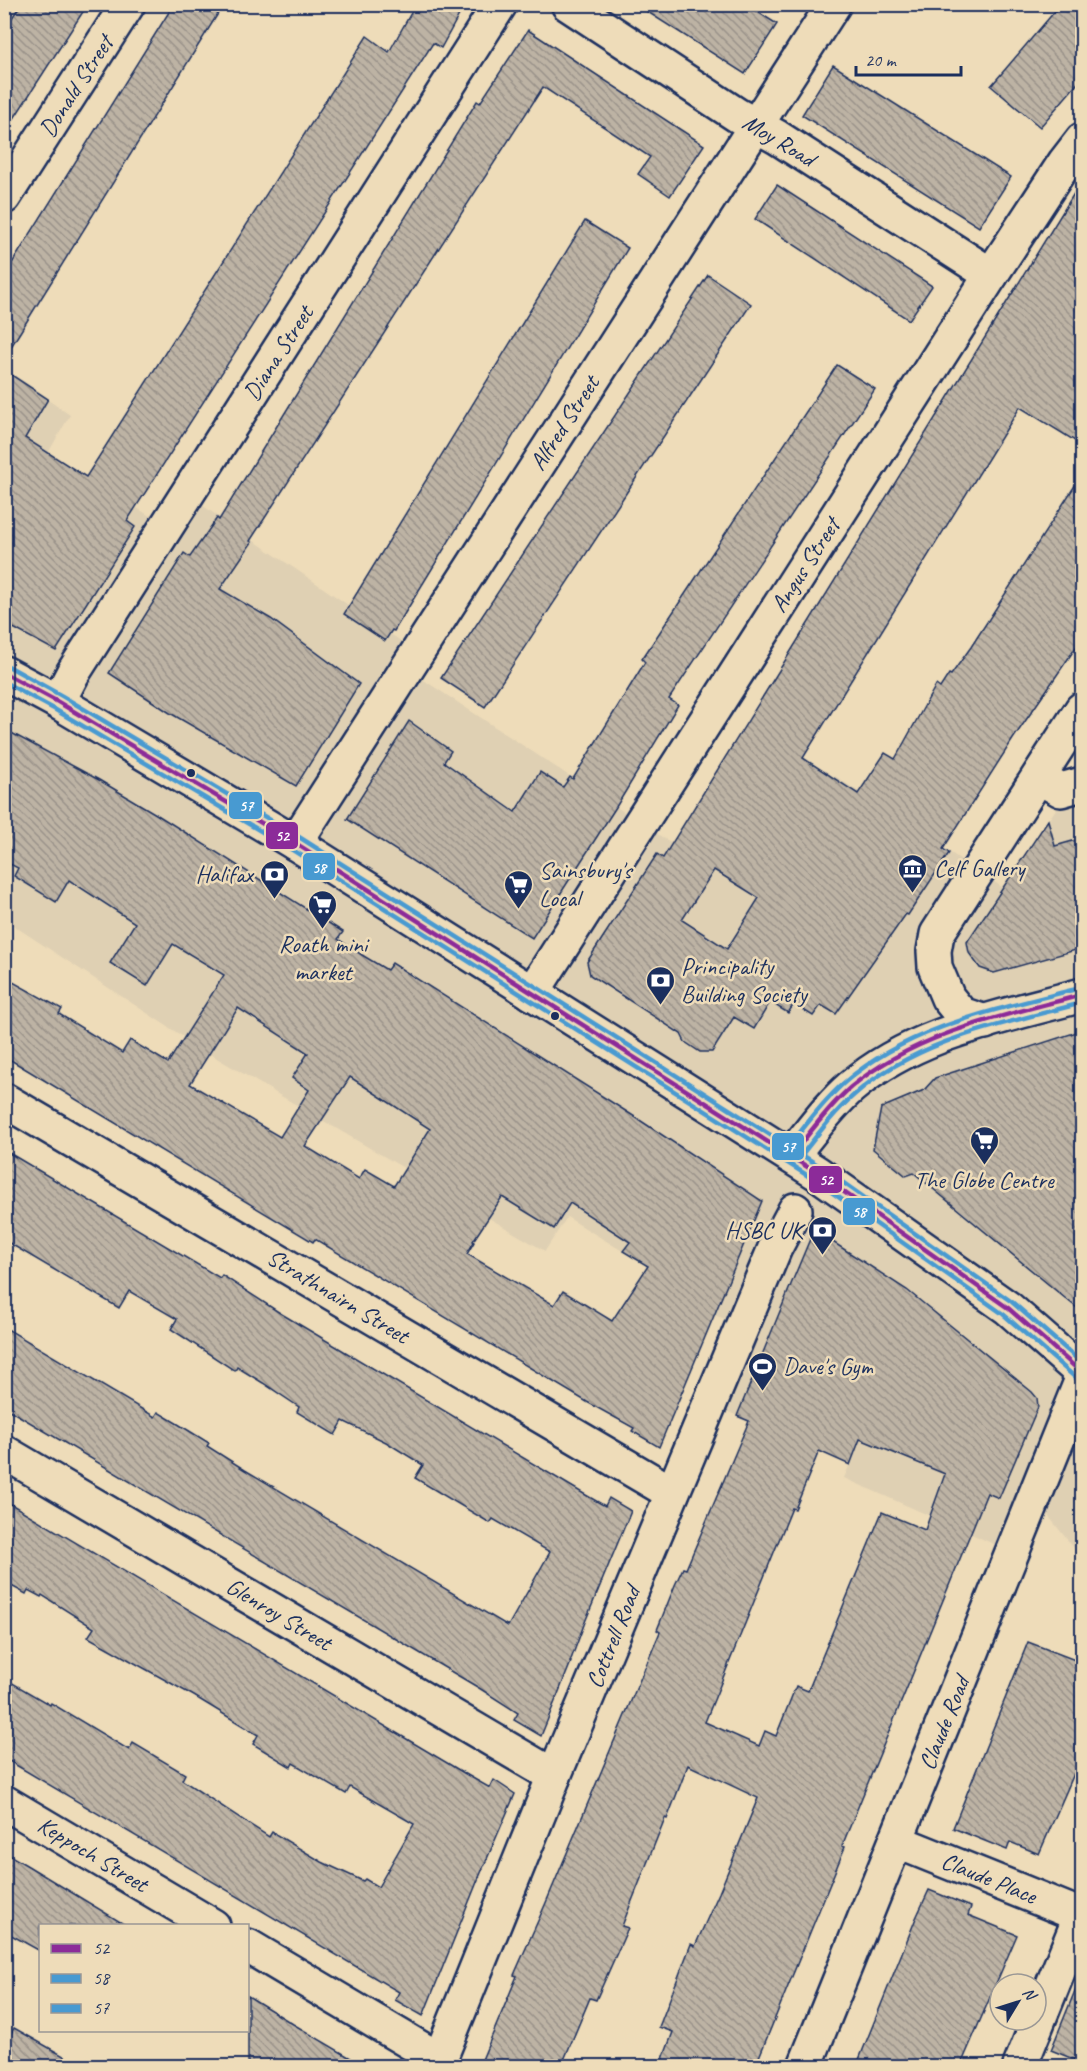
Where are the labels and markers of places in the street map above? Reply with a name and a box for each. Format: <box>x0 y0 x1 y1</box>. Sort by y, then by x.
unlabelled marker <box>185 767 197 779</box>
museum icon: Celf Gallery <box>897 852 929 894</box>
place label: Celf Gallery <box>934 853 1026 883</box>
place label: Sainsbury's Local <box>539 855 634 913</box>
bank icon: Halifax <box>258 858 290 900</box>
place label: Halifax <box>195 859 255 889</box>
supermarket icon: Sainsbury's Local <box>502 868 534 910</box>
supermarket icon: Roath mini market <box>307 888 339 930</box>
place label: Roath mini market <box>279 929 370 987</box>
place label: Principality Building Society <box>681 951 809 1009</box>
bank icon: Principality Building Society <box>644 964 676 1006</box>
unlabelled marker <box>549 1010 561 1022</box>
supermarket icon: The Globe Centre <box>968 1124 1000 1166</box>
place label: The Globe Centre <box>914 1165 1056 1195</box>
bank icon: HSBC UK <box>807 1214 839 1256</box>
place label: HSBC UK <box>725 1215 806 1245</box>
sports icon: Dave's Gym <box>746 1350 778 1392</box>
place label: Dave's Gym <box>783 1351 873 1381</box>

